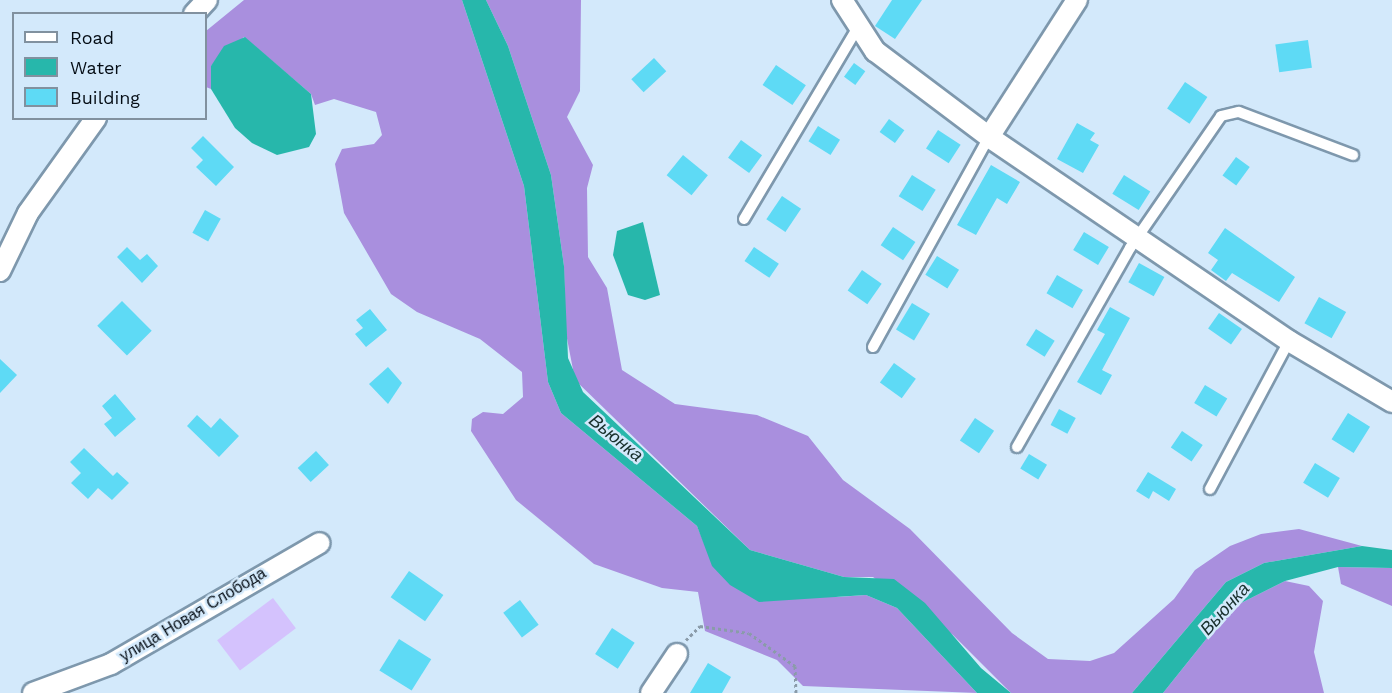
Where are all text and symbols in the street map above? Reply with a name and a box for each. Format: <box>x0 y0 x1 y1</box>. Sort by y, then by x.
legend <box>12 12 207 120</box>
text: Road <box>70 27 114 48</box>
text: Water <box>70 57 122 78</box>
text: Building <box>70 87 140 108</box>
water label: Вьюнка <box>585 410 647 466</box>
street label: улица Новая Слобода <box>116 564 270 666</box>
water label: Вьюнка <box>1196 578 1254 640</box>

